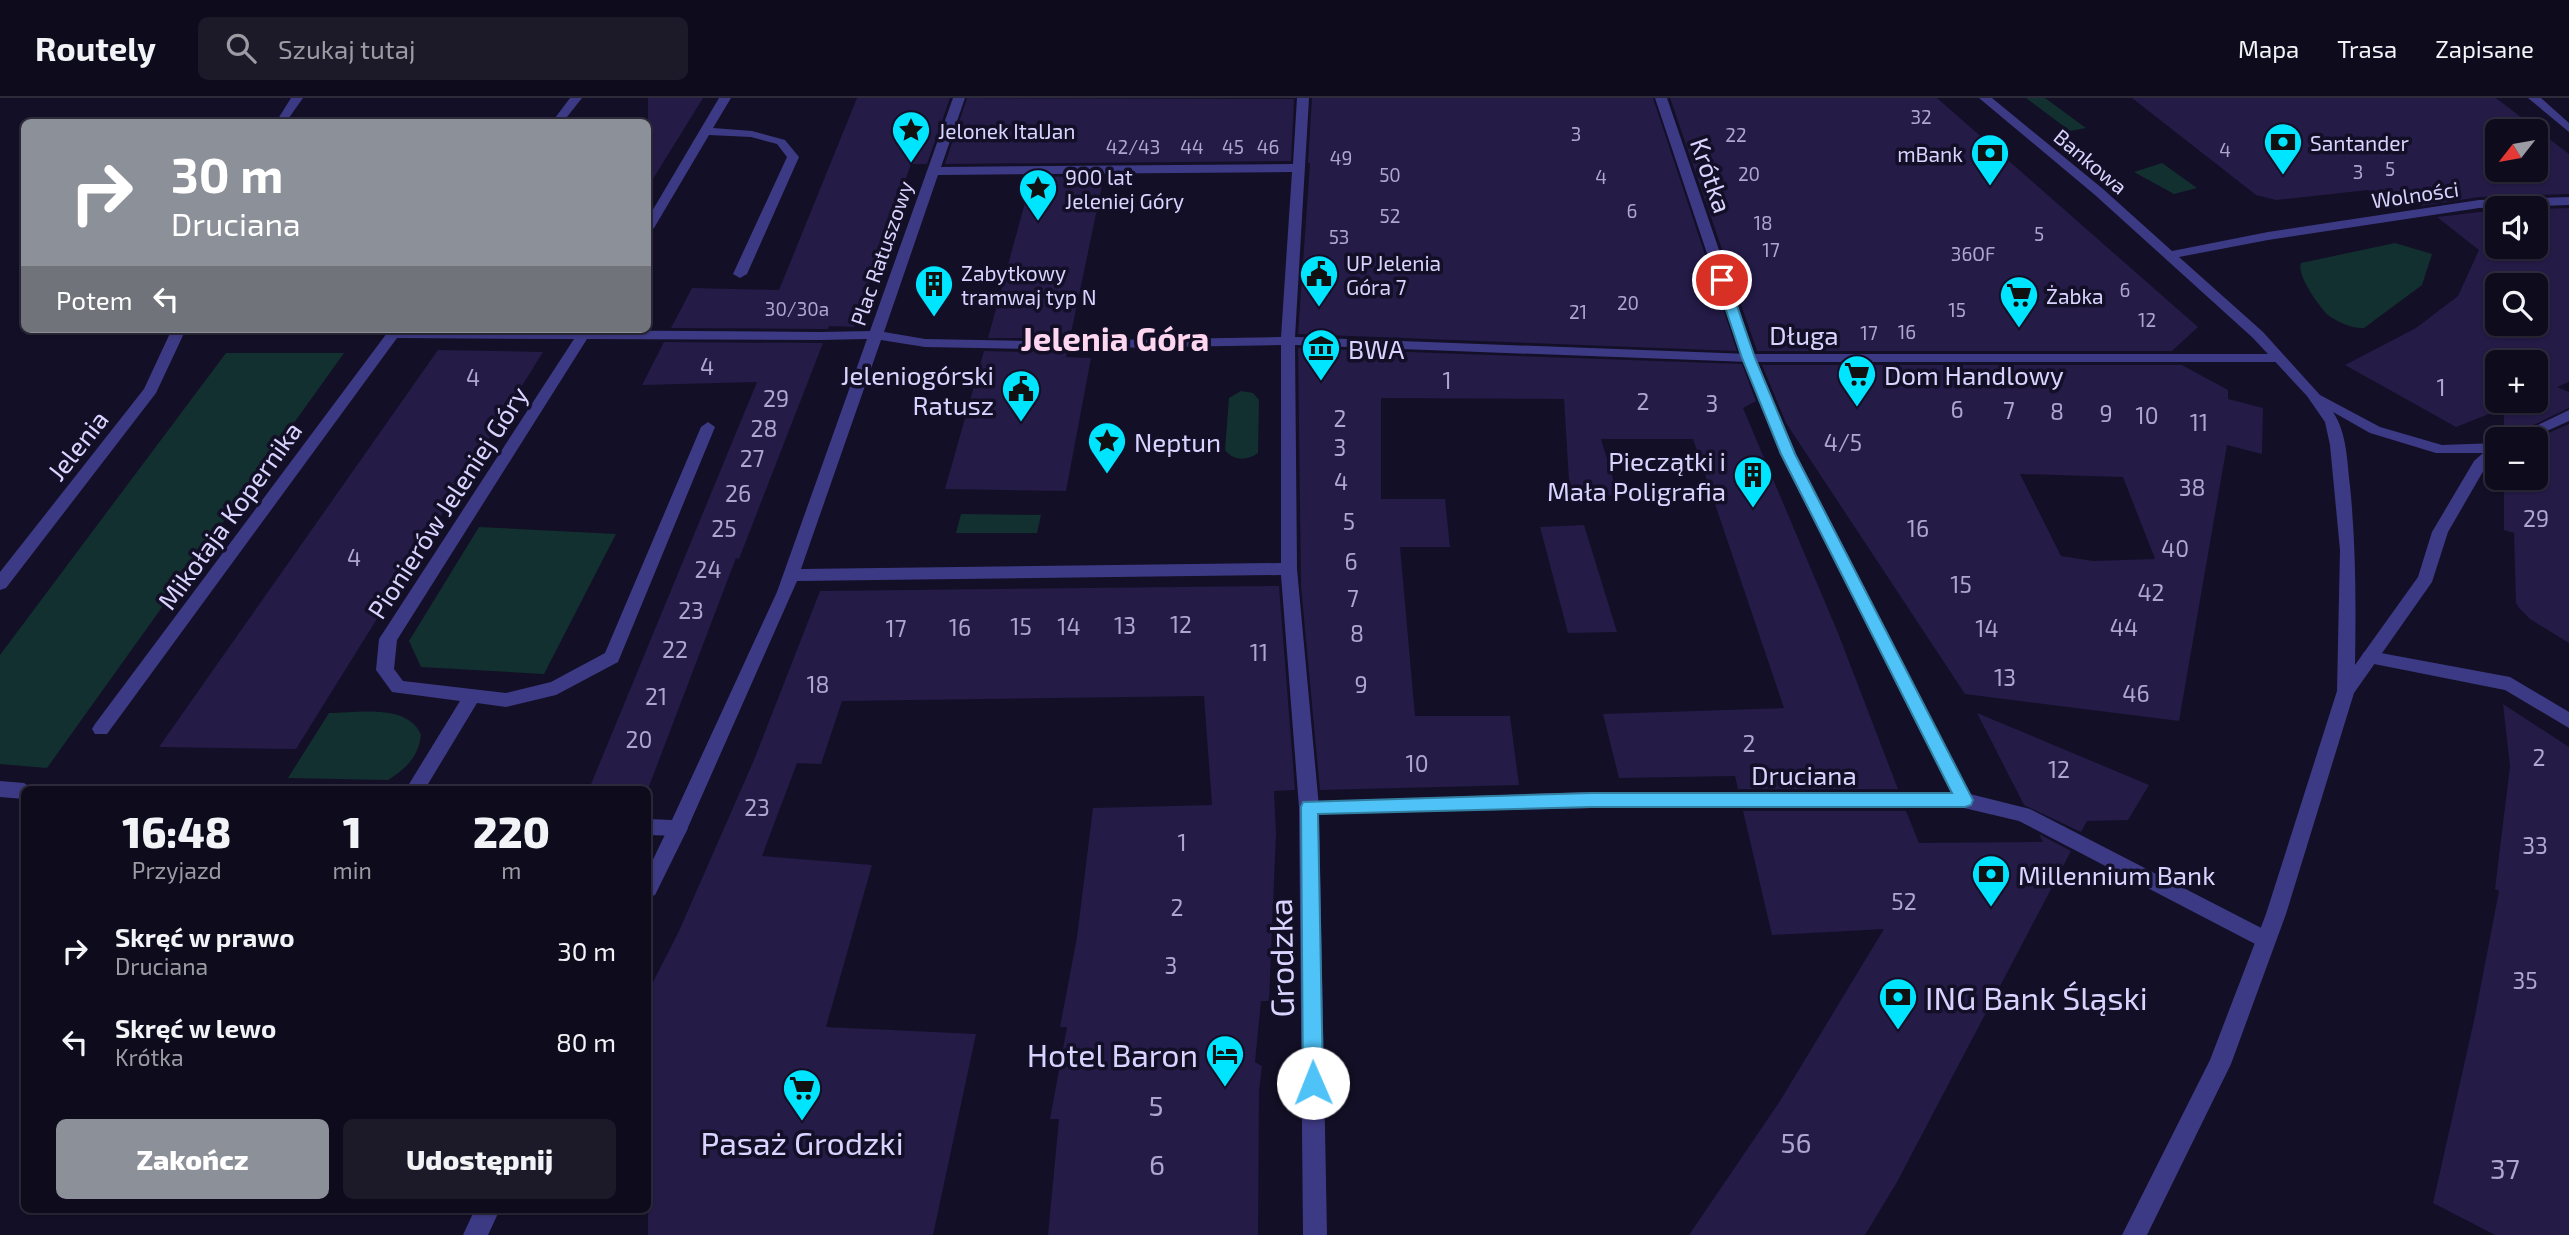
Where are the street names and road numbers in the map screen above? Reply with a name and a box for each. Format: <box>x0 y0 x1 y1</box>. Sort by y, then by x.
street label: Bankowa <box>2049 123 2133 199</box>
street label: Krótka <box>1685 133 1739 217</box>
street label: Wolności <box>2370 176 2460 212</box>
street label: Plac Ratuszowy <box>845 177 917 329</box>
street label: Długa <box>1769 319 1839 350</box>
street label: Pionierów Jeleniej Góry <box>360 380 534 624</box>
street label: Jelenia <box>40 404 114 486</box>
street label: Mikołaja Kopernika <box>150 415 308 615</box>
street label: Druciana <box>1751 759 1857 790</box>
street label: Grodzka <box>1260 898 1300 1018</box>

